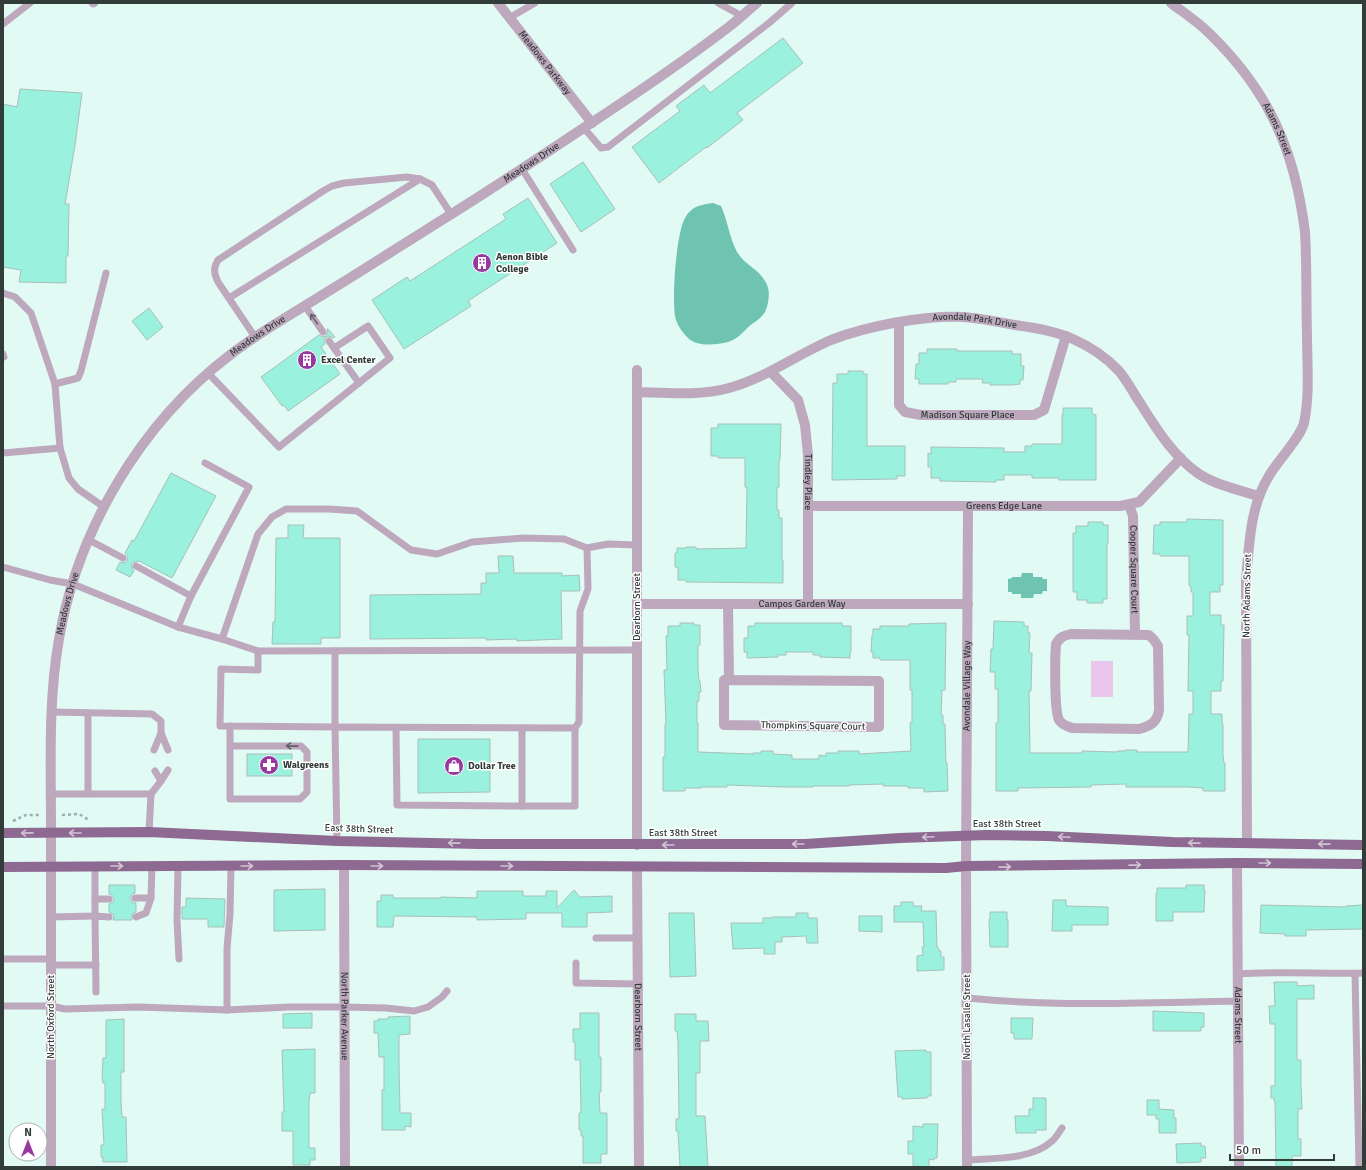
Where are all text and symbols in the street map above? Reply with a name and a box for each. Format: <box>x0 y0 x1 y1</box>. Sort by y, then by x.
street label: Meadows Parkway <box>516 28 574 98</box>
street label: Adams Street <box>1260 100 1294 158</box>
street label: Meadows Drive <box>501 140 562 185</box>
place label: Aenon Bible College <box>496 251 548 275</box>
building icon: Aenon Bible College <box>471 252 493 274</box>
street label: Avondale Park Drive <box>932 311 1018 331</box>
street label: Meadows Drive <box>227 313 288 359</box>
one-way arrow <box>310 314 318 325</box>
building icon: Excel Center <box>296 349 318 371</box>
place label: Excel Center <box>321 354 375 366</box>
street label: Madison Square Place <box>921 409 1014 421</box>
street label: Tindley Place <box>802 454 814 510</box>
street label: Greens Edge Lane <box>966 500 1042 512</box>
street label: Cooper Square Court <box>1127 525 1141 614</box>
street label: North Adams Street <box>1240 553 1254 638</box>
street label: Meadows Drive <box>54 570 82 636</box>
street label: Dearborn Street <box>631 572 643 641</box>
street label: Campos Garden Way <box>758 598 846 610</box>
street label: Avondale Village Way <box>961 640 973 732</box>
street label: Thompkins Square Court <box>761 719 866 733</box>
one-way arrow <box>286 742 299 750</box>
pharmacy icon: Walgreens <box>258 754 280 776</box>
shop icon: Dollar Tree <box>443 755 465 777</box>
place label: Walgreens <box>283 759 330 771</box>
place label: Dollar Tree <box>468 760 516 772</box>
street label: East 38th Street <box>973 818 1042 830</box>
street label: East 38th Street <box>324 822 394 836</box>
street label: East 38th Street <box>649 827 718 839</box>
one-way arrow <box>21 829 34 837</box>
one-way arrow <box>69 829 82 836</box>
one-way arrow <box>922 833 935 841</box>
one-way arrow <box>1058 833 1071 841</box>
one-way arrow <box>1188 839 1201 846</box>
one-way arrow <box>448 840 461 847</box>
one-way arrow <box>792 840 805 848</box>
one-way arrow <box>662 841 675 849</box>
one-way arrow <box>1318 841 1331 848</box>
one-way arrow <box>1258 859 1271 867</box>
one-way arrow <box>1128 861 1141 869</box>
one-way arrow <box>110 862 123 870</box>
one-way arrow <box>240 862 253 870</box>
one-way arrow <box>370 862 383 869</box>
one-way arrow <box>500 862 513 870</box>
one-way arrow <box>998 863 1011 870</box>
street label: North Parker Avenue <box>338 972 351 1060</box>
street label: North Lasalle Street <box>961 974 973 1060</box>
street label: North Oxford Street <box>45 975 57 1059</box>
street label: Dearborn Street <box>632 983 644 1052</box>
street label: Adams Street <box>1232 986 1244 1044</box>
north arrow <box>8 1122 48 1162</box>
text: N <box>24 1126 32 1139</box>
scale bar <box>1230 1136 1334 1162</box>
text: 50 m <box>1236 1143 1261 1158</box>

